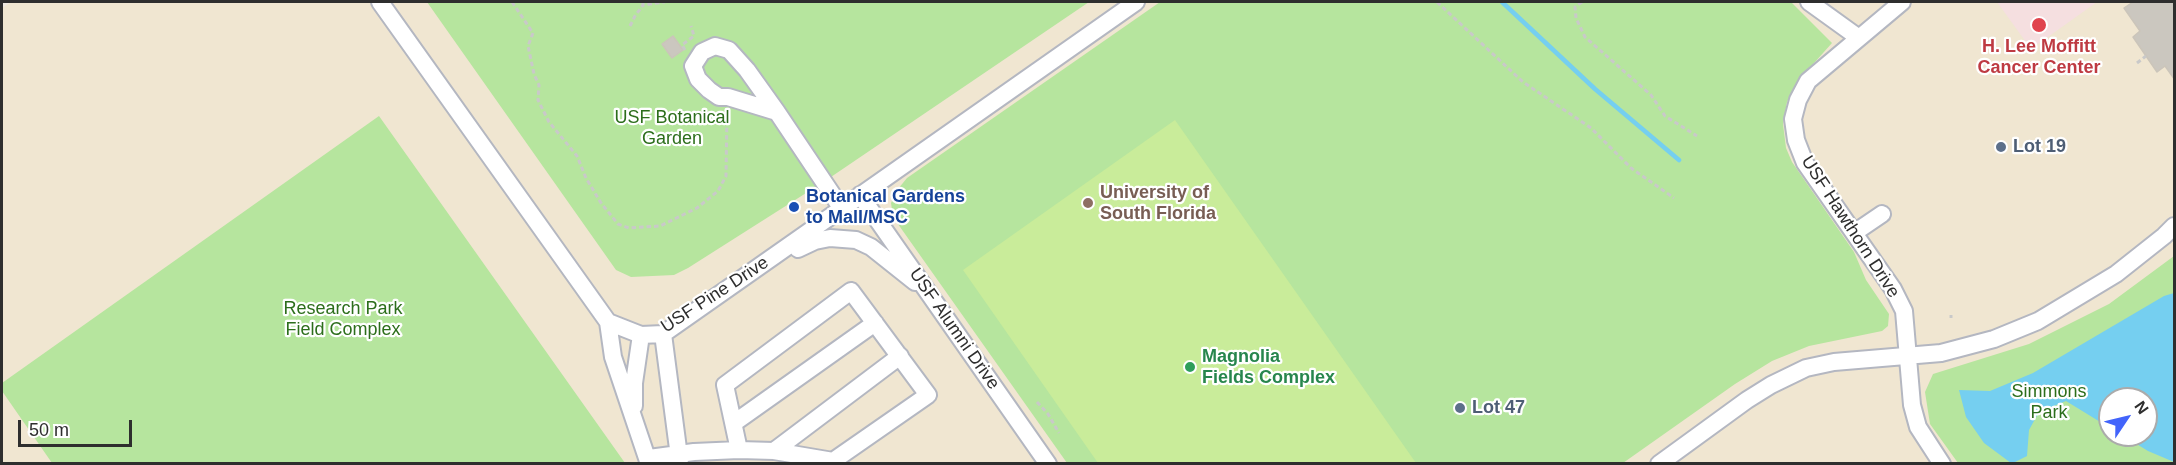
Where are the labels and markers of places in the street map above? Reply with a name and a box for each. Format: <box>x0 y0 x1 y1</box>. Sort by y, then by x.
marker: H. Lee Moffitt Cancer Center <box>2030 16 2048 34</box>
place label: H. Lee Moffitt Cancer Center <box>1977 36 2101 78</box>
place label: Lot 19 <box>2013 136 2066 158</box>
marker: Lot 19 <box>1994 140 2008 154</box>
place label: University of South Florida <box>1100 182 1216 224</box>
place label: Botanical Gardens to Mall/MSC <box>806 186 965 228</box>
marker: University of South Florida <box>1081 196 1095 210</box>
marker: Botanical Gardens to Mall/MSC <box>787 200 801 214</box>
place label: Magnolia Fields Complex <box>1202 346 1335 388</box>
marker: Magnolia Fields Complex <box>1183 360 1197 374</box>
place label: Lot 47 <box>1472 397 1525 419</box>
marker: Lot 47 <box>1453 401 1467 415</box>

